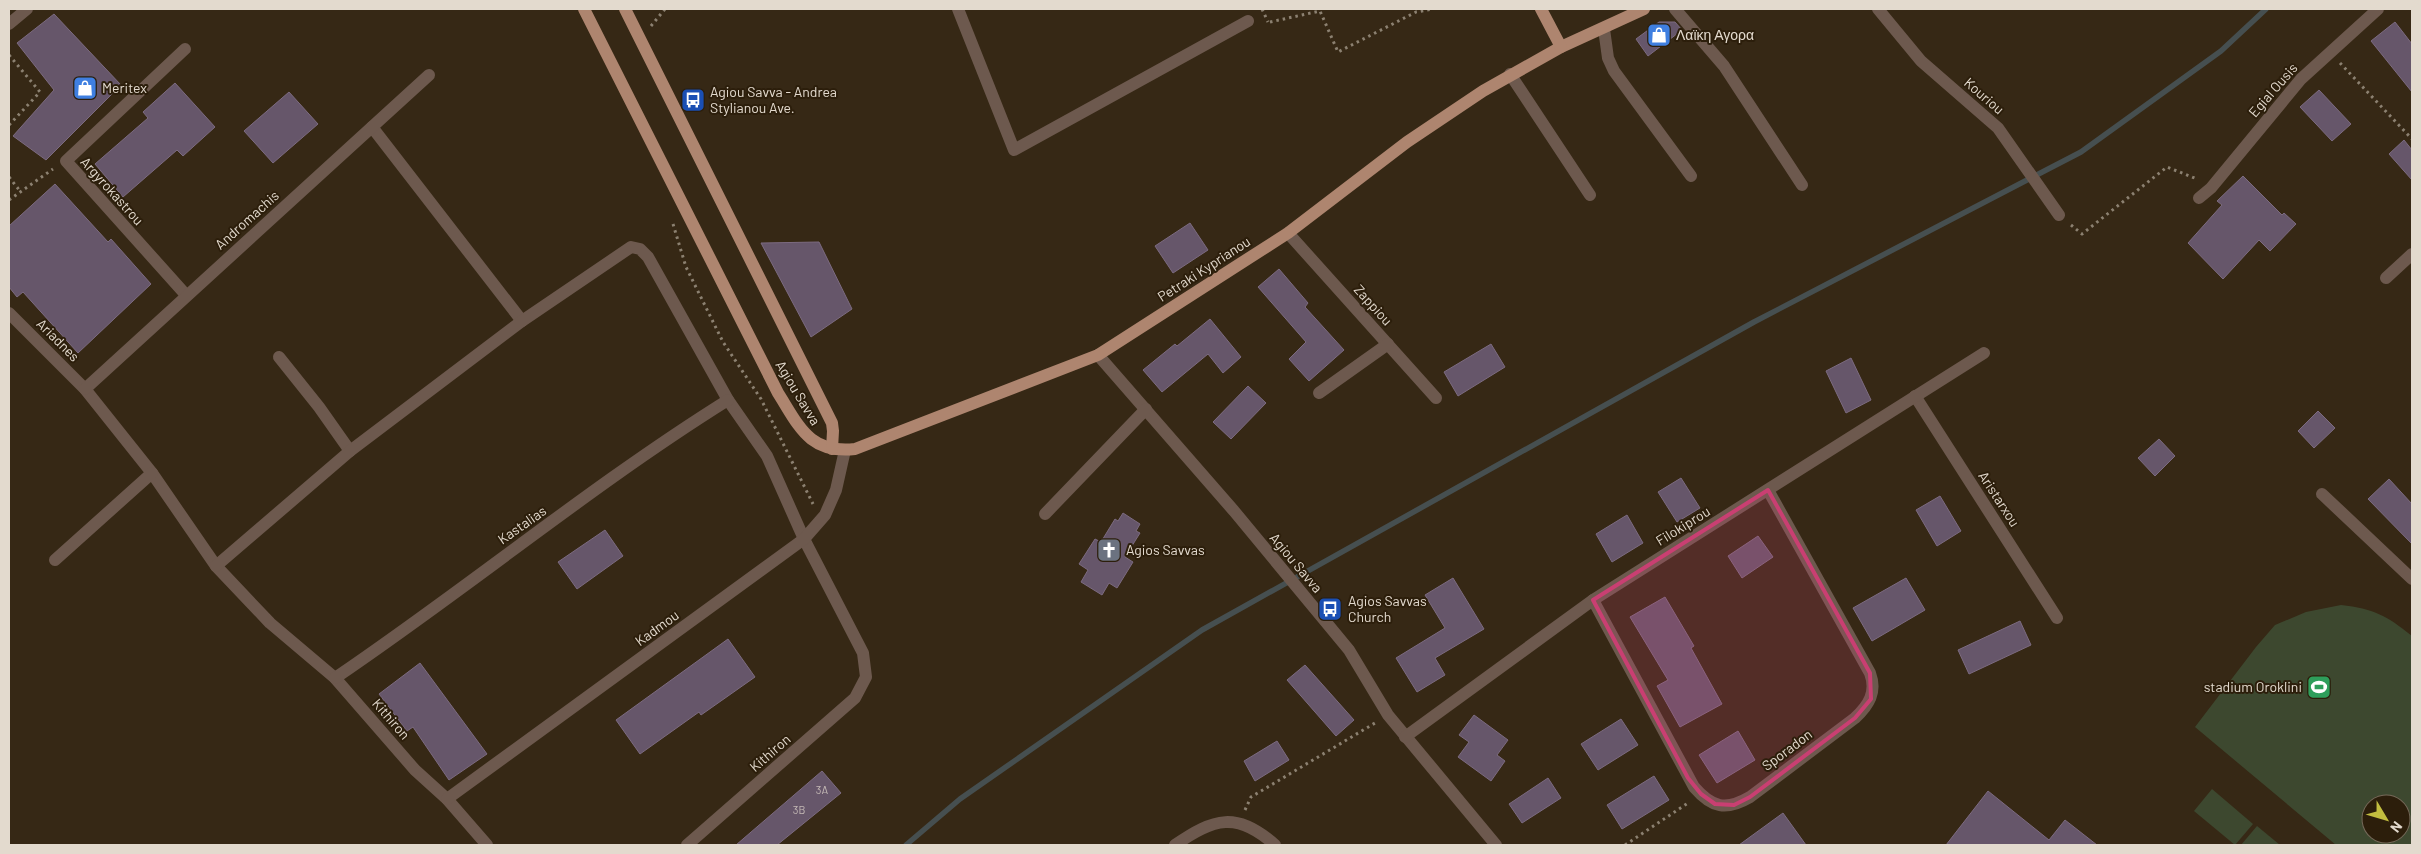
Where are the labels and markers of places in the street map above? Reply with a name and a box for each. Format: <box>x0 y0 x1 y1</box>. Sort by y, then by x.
shop icon: Λαϊκη Αγορα <box>1646 22 1672 48</box>
place label: Λαϊκη Αγορα <box>1676 26 1754 43</box>
shop icon: Meritex <box>72 75 98 101</box>
place label: Meritex <box>102 79 147 96</box>
place label: Agiou Savva - Andrea Stylianou Ave. <box>710 83 837 116</box>
bus stop icon: Agiou Savva - Andrea Stylianou Ave. <box>680 87 706 113</box>
church icon: Agios Savvas <box>1096 537 1122 563</box>
place label: Agios Savvas <box>1126 541 1205 558</box>
place label: Agios Savvas Church <box>1348 592 1427 625</box>
bus stop icon: Agios Savvas Church <box>1317 596 1343 622</box>
sports icon: stadium Oroklini <box>2306 674 2332 700</box>
place label: stadium Oroklini <box>2204 678 2302 695</box>

